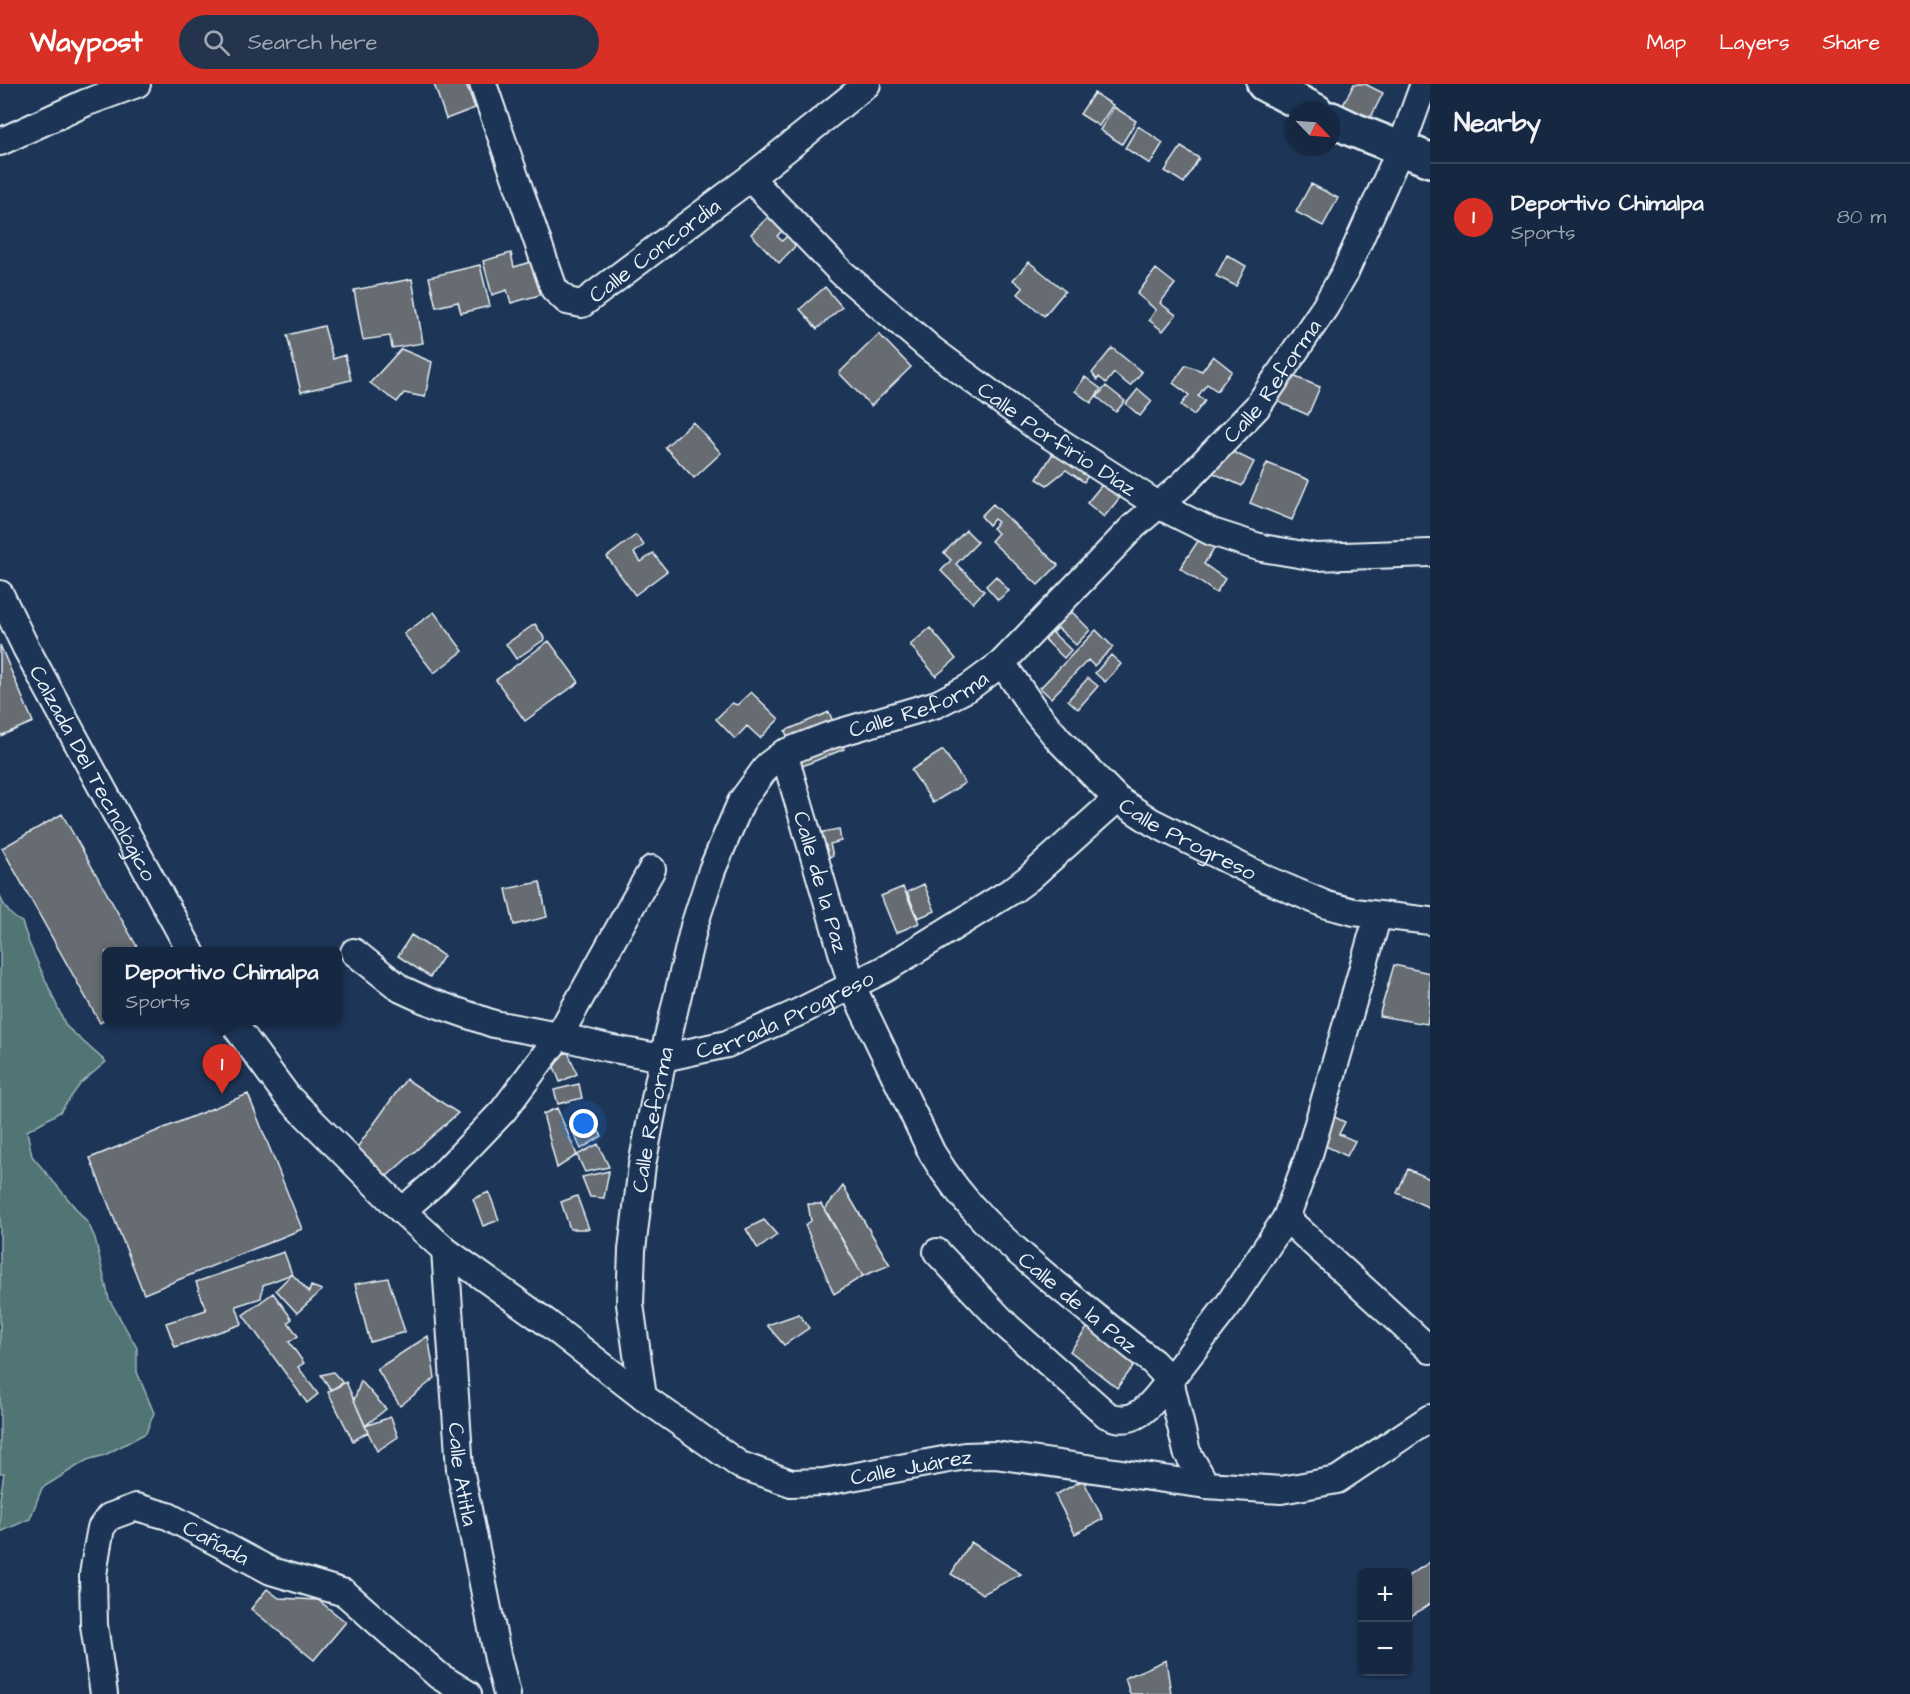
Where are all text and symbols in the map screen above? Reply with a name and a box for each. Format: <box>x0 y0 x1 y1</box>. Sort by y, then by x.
search box <box>179 15 599 69</box>
text: Waypost <box>30 23 143 62</box>
icon: search <box>200 26 233 59</box>
text: Search here <box>248 27 378 58</box>
text: Map <box>1646 28 1686 57</box>
text: Layers <box>1719 28 1789 57</box>
text: Share <box>1822 28 1880 57</box>
north arrow <box>1286 102 1340 156</box>
text: Nearby <box>1454 105 1541 141</box>
text: Deportivo Chimalpa <box>1511 188 1704 219</box>
street label: Calle Concordia <box>583 191 727 311</box>
text: 1 <box>1472 203 1475 231</box>
text: 80 m <box>1837 203 1886 231</box>
text: Sports <box>1511 219 1575 247</box>
street label: Calle Reforma <box>1216 313 1329 451</box>
street label: Calle Porfirio Díaz <box>971 375 1142 504</box>
street label: Calzada Del Tecnológico <box>21 660 164 888</box>
street label: Calle Reforma <box>845 664 995 746</box>
street label: Calle Progreso <box>1112 790 1262 889</box>
street label: Calle de la Paz <box>785 808 855 957</box>
popup <box>102 947 342 1025</box>
text: Deportivo Chimalpa <box>126 957 318 988</box>
street label: Cerrada Progreso <box>693 963 880 1067</box>
text: Sports <box>126 988 190 1016</box>
pin: 1 <box>202 1044 242 1094</box>
street label: Calle Reforma <box>625 1044 682 1194</box>
your location <box>569 1109 598 1138</box>
street label: Calle de la Paz <box>1011 1245 1144 1361</box>
street label: Calle Atitla <box>440 1421 485 1529</box>
street label: Calle Juárez <box>848 1442 973 1494</box>
street label: Cañada <box>177 1513 255 1574</box>
map controls <box>1358 1568 1412 1676</box>
button: + <box>1358 1568 1412 1622</box>
button: − <box>1358 1622 1412 1676</box>

